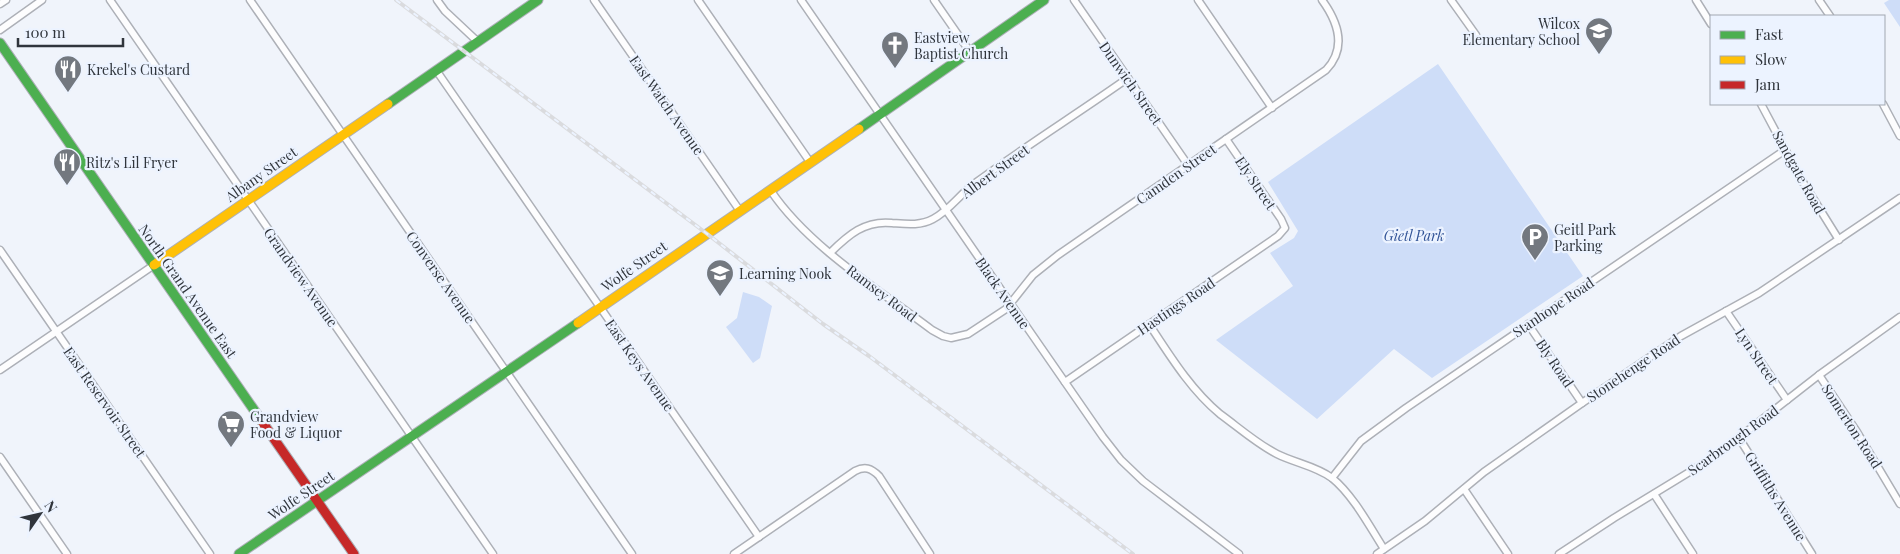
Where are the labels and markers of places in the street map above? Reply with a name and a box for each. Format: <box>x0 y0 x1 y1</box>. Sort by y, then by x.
place label: Wilcox Elementary School <box>1463 14 1581 49</box>
school or university icon: Wilcox Elementary School <box>1584 16 1614 55</box>
place label: Eastview Baptist Church <box>914 28 1009 63</box>
church icon: Eastview Baptist Church <box>880 30 910 69</box>
restaurant icon: Krekel's Custard <box>53 54 83 93</box>
place label: Krekel's Custard <box>87 60 190 79</box>
restaurant icon: Ritz's Lil Fryer <box>52 147 82 186</box>
place label: Ritz's Lil Fryer <box>86 153 178 172</box>
place label: Geitl Park Parking <box>1554 220 1616 255</box>
parking icon: Geitl Park Parking <box>1520 222 1550 261</box>
school or university icon: Learning Nook <box>705 258 735 297</box>
place label: Learning Nook <box>739 264 832 283</box>
place label: Grandview Food & Liquor <box>250 407 343 442</box>
supermarket icon: Grandview Food & Liquor <box>216 409 246 448</box>

